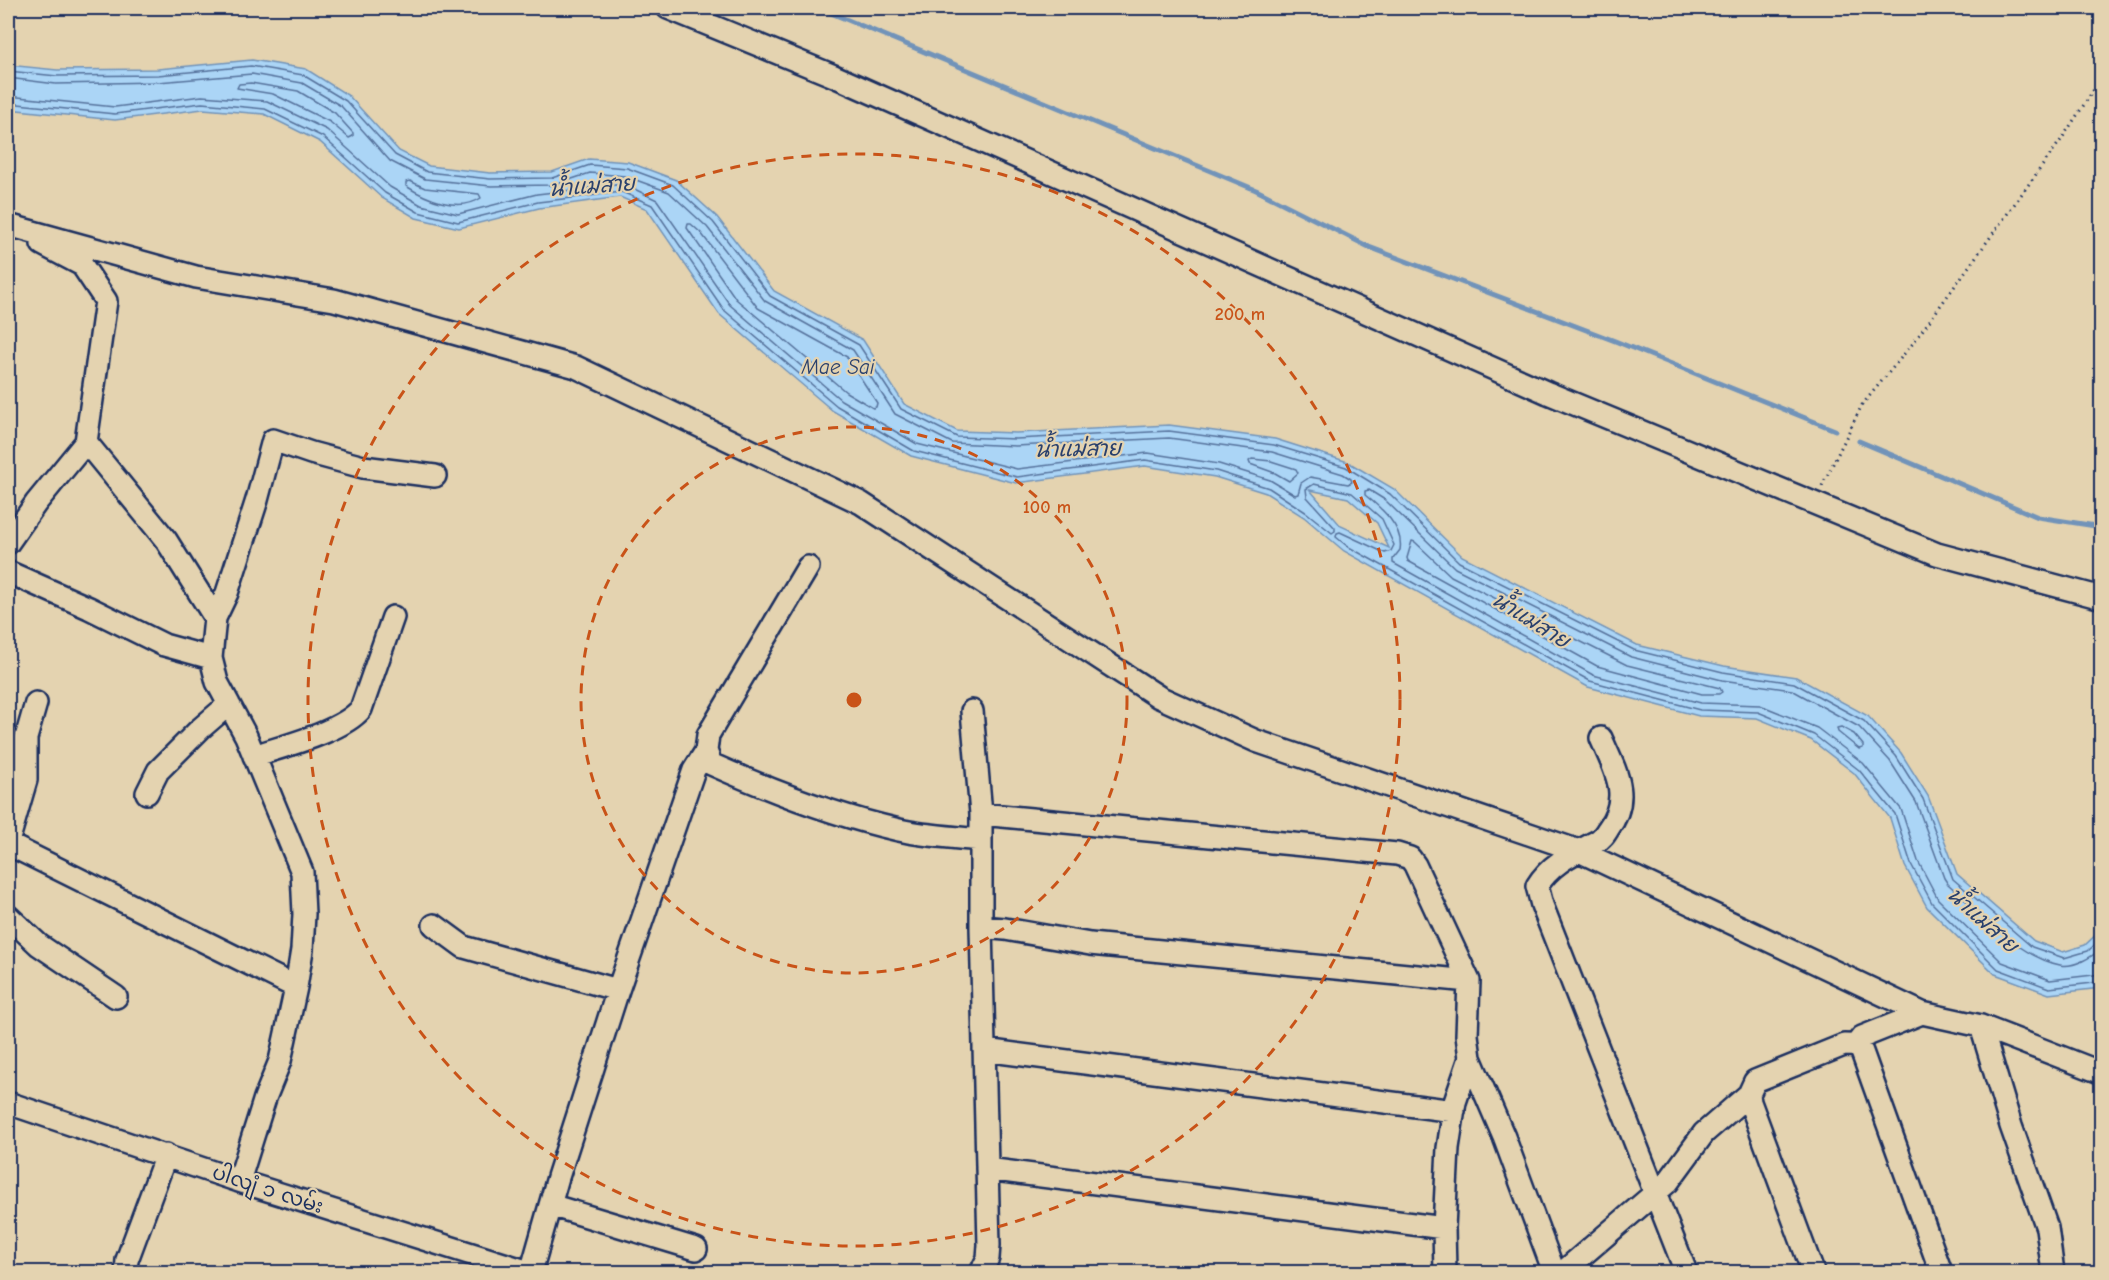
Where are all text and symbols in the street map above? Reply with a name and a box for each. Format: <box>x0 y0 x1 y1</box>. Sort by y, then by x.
water label: น้ำแม่สาย <box>548 163 638 201</box>
text: 200 m <box>1215 304 1265 325</box>
water label: Mae Sai <box>800 355 875 379</box>
water label: น้ำแม่สาย <box>1035 428 1124 462</box>
text: 100 m <box>1023 497 1071 518</box>
water label: น้ำแม่สาย <box>1488 580 1580 654</box>
centre of rings <box>844 690 864 710</box>
water label: น้ำแม่สาย <box>1943 876 2030 959</box>
street label: ပါလျံ ၁ လမ်း <box>208 1158 327 1222</box>

